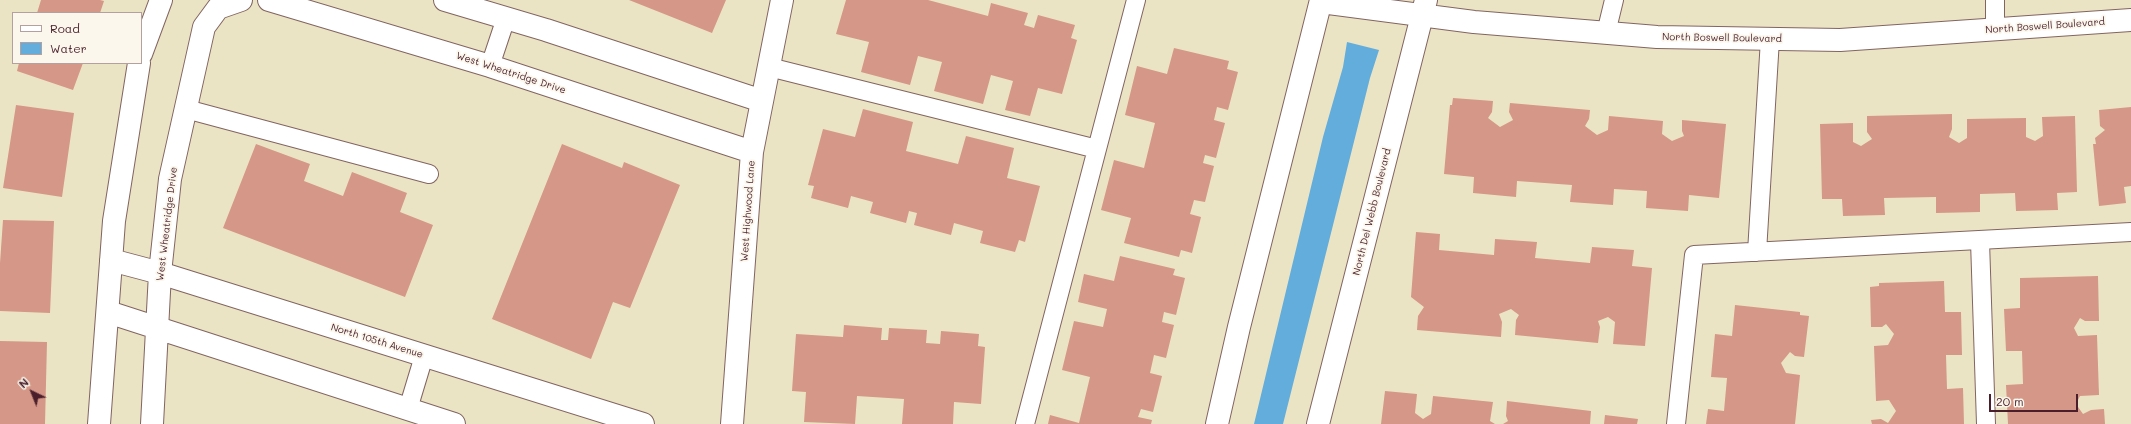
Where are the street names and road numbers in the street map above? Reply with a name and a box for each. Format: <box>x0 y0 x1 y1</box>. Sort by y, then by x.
street label: North Boswell Boulevard <box>1985 16 2105 36</box>
street label: North Boswell Boulevard <box>1662 31 1782 45</box>
street label: West Wheatridge Drive <box>455 50 567 96</box>
street label: North Del Webb Boulevard <box>1350 147 1394 277</box>
street label: West Highwood Lane <box>738 160 758 262</box>
street label: West Wheatridge Drive <box>154 166 180 282</box>
street label: North 105th Avenue <box>329 321 425 361</box>

